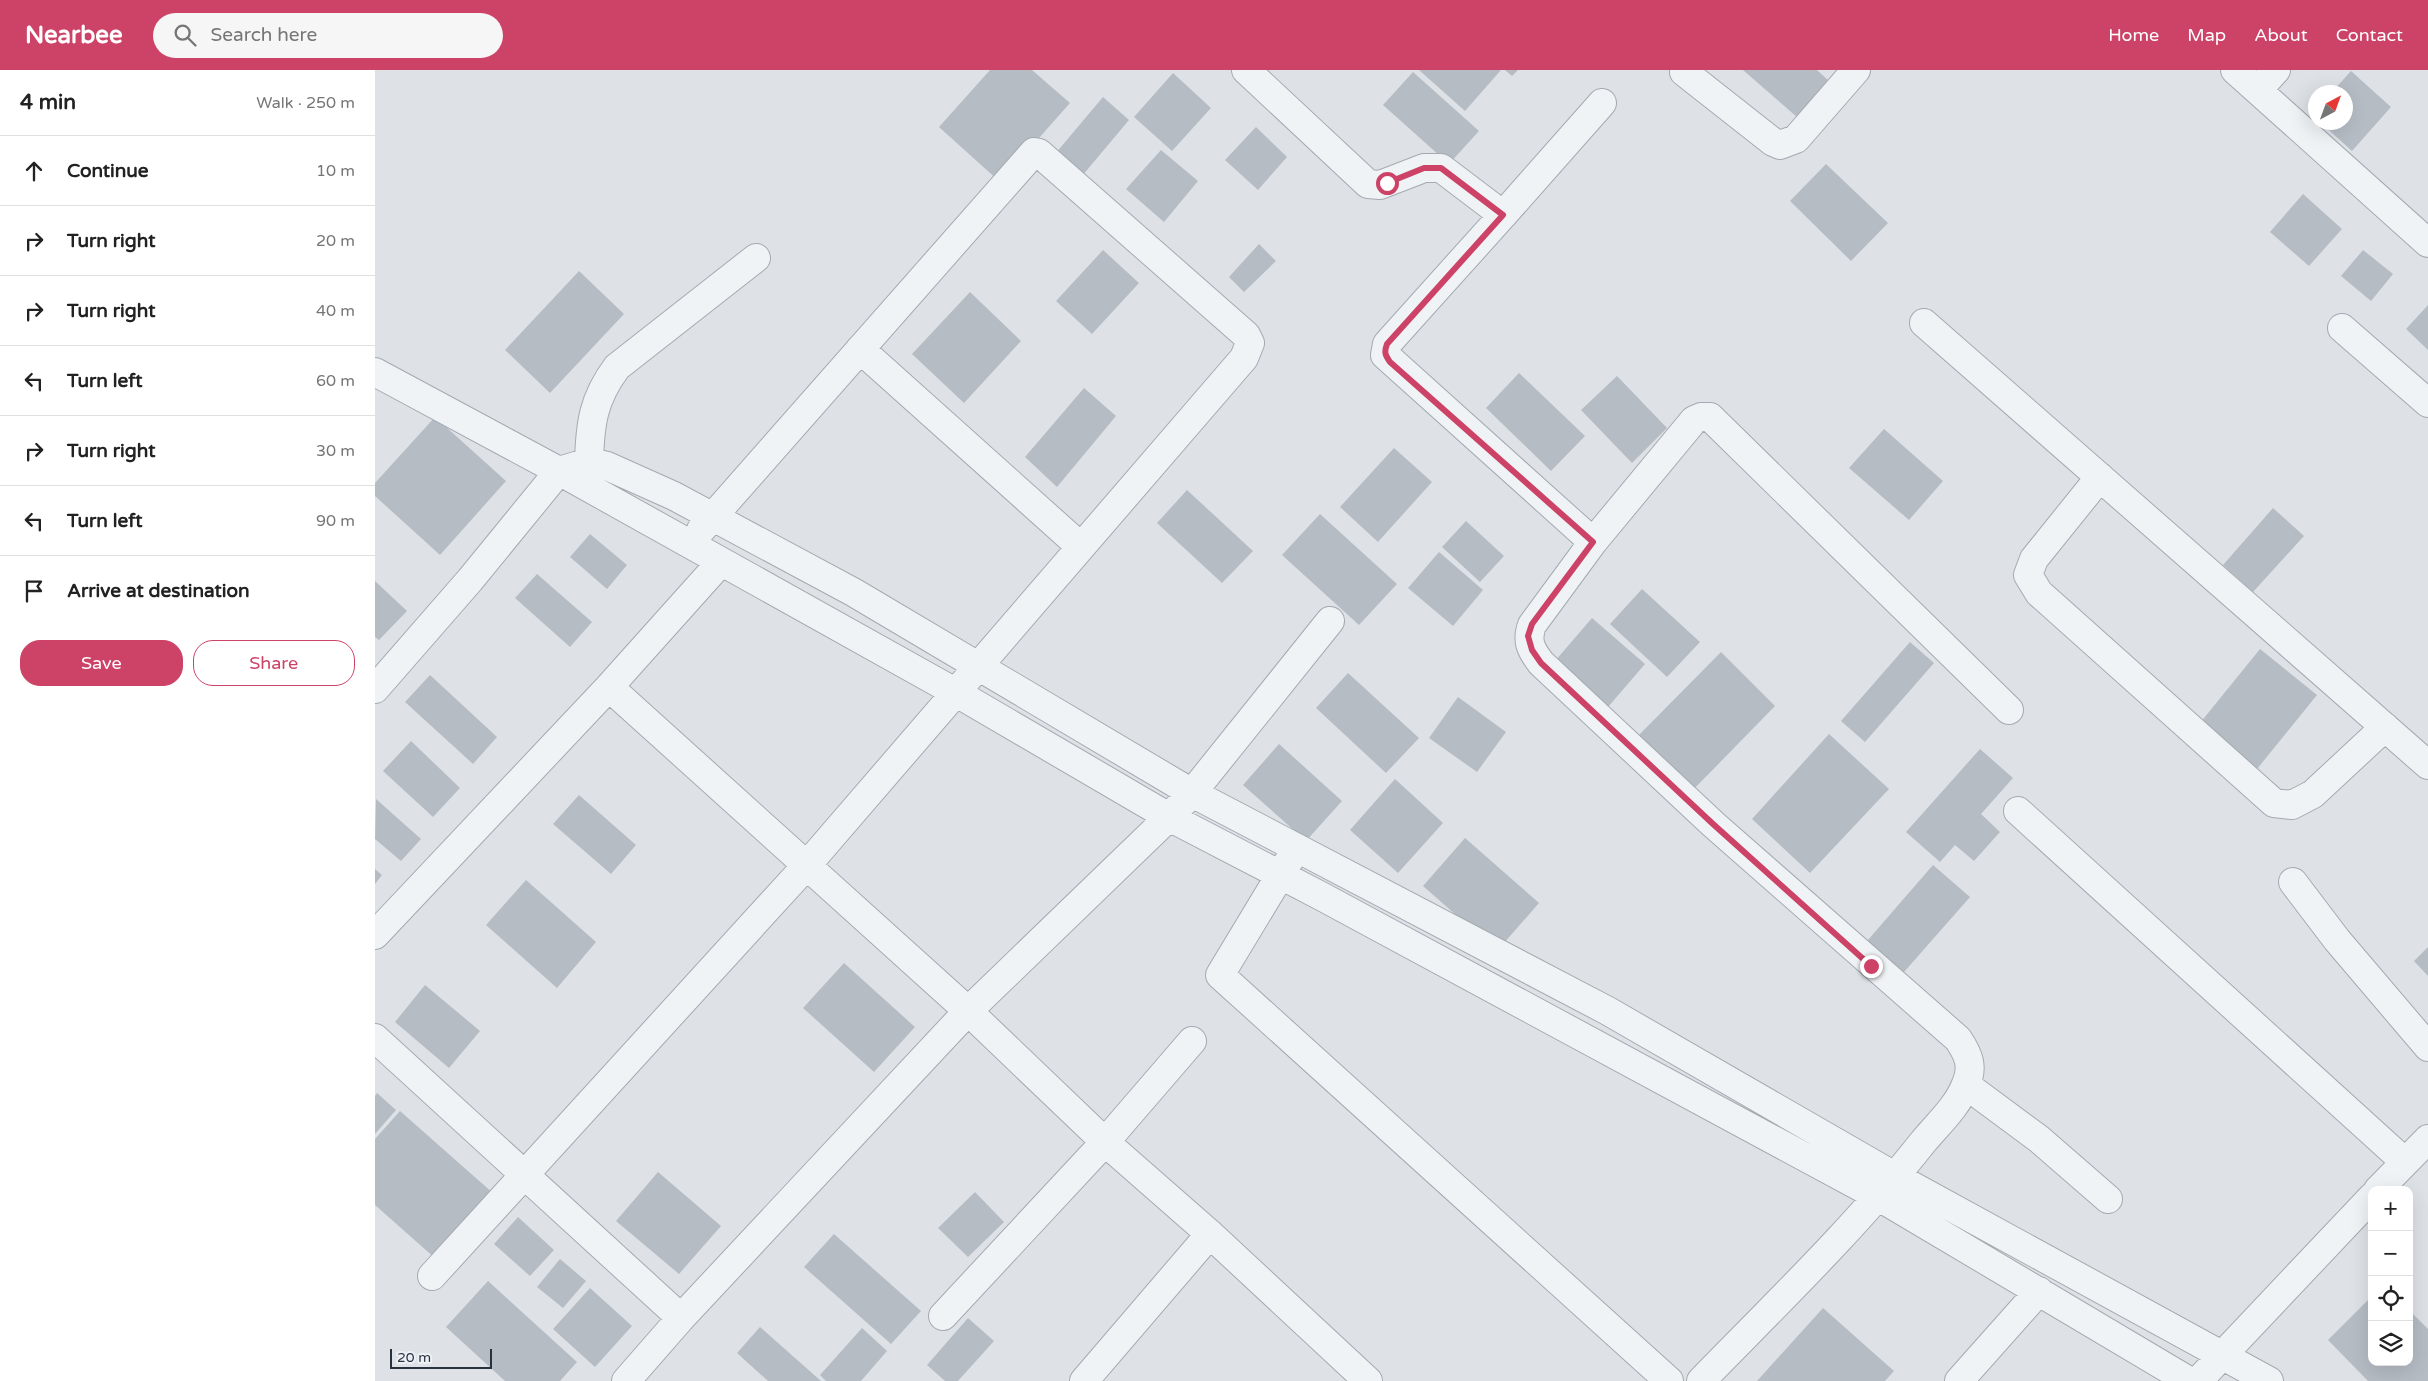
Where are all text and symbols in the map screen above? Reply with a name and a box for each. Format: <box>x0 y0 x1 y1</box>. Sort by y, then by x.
search box <box>153 13 503 58</box>
text: Nearbee <box>25 21 123 50</box>
icon: search <box>171 21 199 49</box>
text: Search here <box>211 24 317 46</box>
text: Home <box>2108 24 2159 46</box>
text: Map <box>2187 24 2226 46</box>
text: About <box>2254 24 2308 46</box>
text: Contact <box>2336 24 2403 46</box>
north arrow <box>2308 85 2353 130</box>
text: 4 min <box>20 90 76 115</box>
text: Walk · 250 m <box>256 93 355 113</box>
icon: ahead <box>20 157 48 185</box>
text: Continue <box>67 160 149 182</box>
text: 10 m <box>316 161 355 181</box>
route start <box>1376 172 1399 195</box>
icon: right <box>20 227 48 255</box>
text: Turn right <box>67 230 155 252</box>
text: 20 m <box>316 231 355 251</box>
icon: right <box>20 297 48 325</box>
text: Turn right <box>67 300 155 322</box>
text: 40 m <box>316 301 355 321</box>
icon: left <box>20 367 48 395</box>
text: Turn left <box>67 370 143 392</box>
text: 60 m <box>316 371 355 391</box>
icon: right <box>20 437 48 465</box>
text: Turn right <box>67 440 155 462</box>
text: 30 m <box>316 441 355 461</box>
icon: left <box>20 507 48 535</box>
text: Turn left <box>67 510 143 532</box>
text: 90 m <box>316 511 355 531</box>
icon: arrive <box>20 577 48 605</box>
text: Arrive at destination <box>67 580 250 602</box>
button: Save <box>20 640 183 686</box>
button: Share <box>193 640 355 686</box>
route end <box>1860 955 1883 978</box>
map controls <box>2368 1186 2413 1366</box>
button: + <box>2368 1186 2413 1231</box>
button: − <box>2368 1231 2413 1276</box>
button: locate <box>2368 1276 2413 1321</box>
button: layers <box>2368 1321 2413 1366</box>
scale bar <box>390 1346 493 1369</box>
text: 20 m <box>397 1349 431 1366</box>

